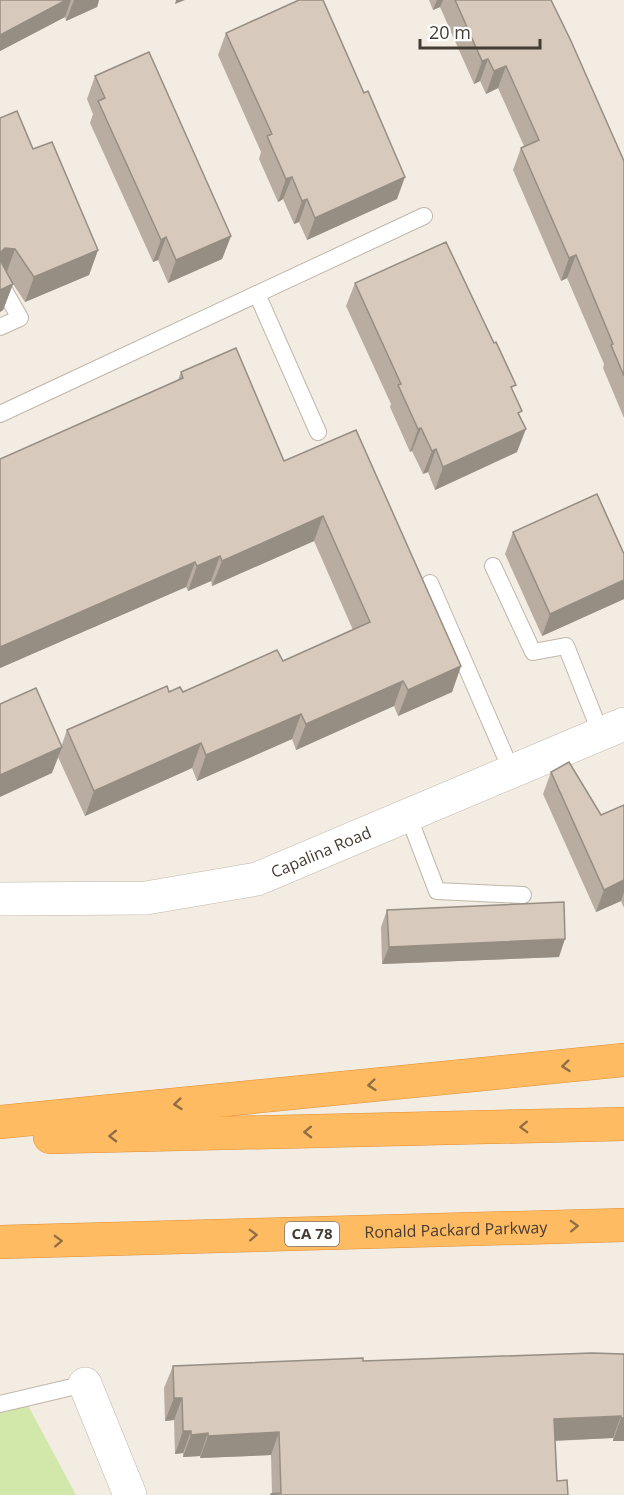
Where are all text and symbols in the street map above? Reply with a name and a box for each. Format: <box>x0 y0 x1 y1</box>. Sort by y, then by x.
scale bar <box>420 12 540 50</box>
text: 20 m <box>429 20 471 44</box>
street label: Capalina Road <box>267 821 374 883</box>
one-way arrow <box>561 1059 570 1072</box>
one-way arrow <box>367 1078 376 1091</box>
one-way arrow <box>173 1097 182 1110</box>
one-way arrow <box>519 1121 528 1133</box>
one-way arrow <box>303 1125 312 1138</box>
one-way arrow <box>108 1129 117 1142</box>
street label: Ronald Packard Parkway <box>364 1216 549 1243</box>
one-way arrow <box>570 1220 579 1233</box>
road number: CA 78 <box>285 1222 339 1246</box>
one-way arrow <box>249 1229 258 1242</box>
one-way arrow <box>54 1234 63 1247</box>

